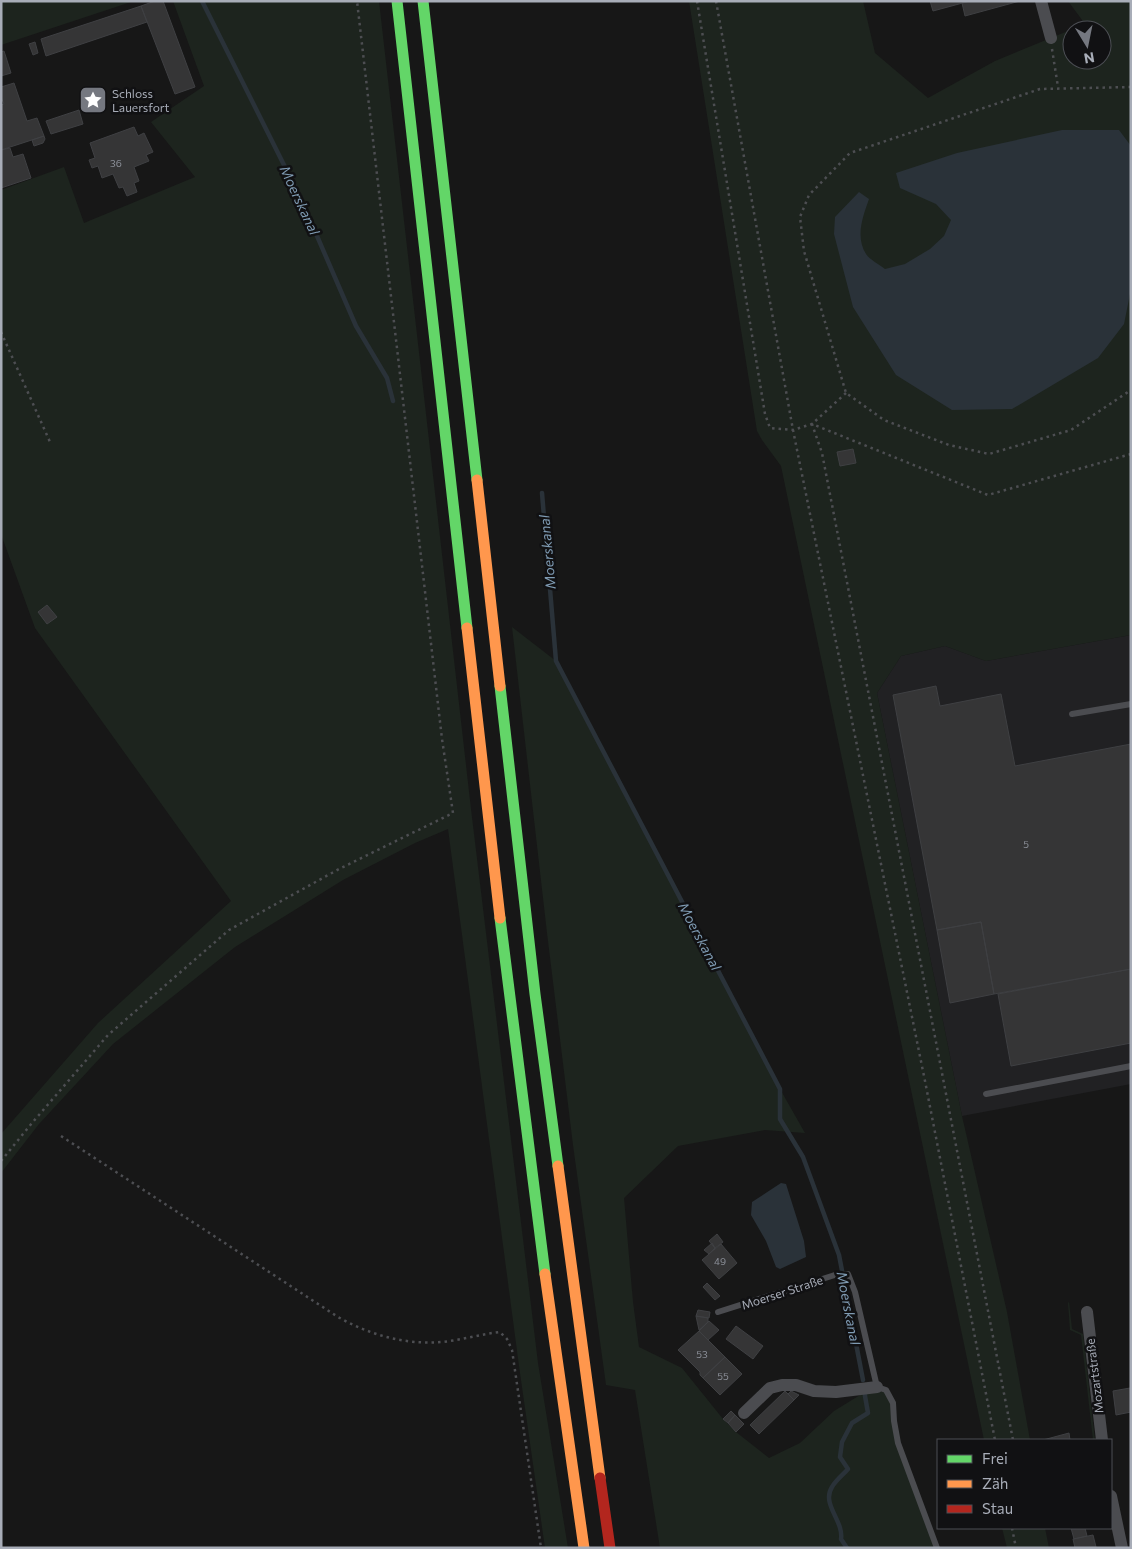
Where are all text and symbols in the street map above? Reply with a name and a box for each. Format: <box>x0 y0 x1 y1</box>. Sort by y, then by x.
north arrow <box>1062 20 1112 70</box>
text: N <box>1083 49 1096 68</box>
place icon: Schloss Lauersfort <box>78 85 108 115</box>
place label: Schloss Lauersfort <box>112 86 170 114</box>
house number: 36 <box>110 157 122 169</box>
water label: Moerskanal <box>277 163 324 238</box>
water label: Moerskanal <box>535 514 559 590</box>
house number: 5 <box>1023 838 1029 850</box>
water label: Moerskanal <box>675 899 725 973</box>
house number: 49 <box>714 1255 726 1267</box>
water label: Moerskanal <box>834 1270 865 1347</box>
street label: Moerser Straße <box>739 1272 825 1312</box>
street label: Mozartstraße <box>1082 1338 1106 1414</box>
house number: 53 <box>696 1348 708 1360</box>
house number: 55 <box>717 1370 729 1382</box>
legend <box>937 1439 1112 1529</box>
text: Frei <box>982 1449 1008 1467</box>
text: Zäh <box>982 1474 1008 1492</box>
text: Stau <box>982 1499 1013 1517</box>

